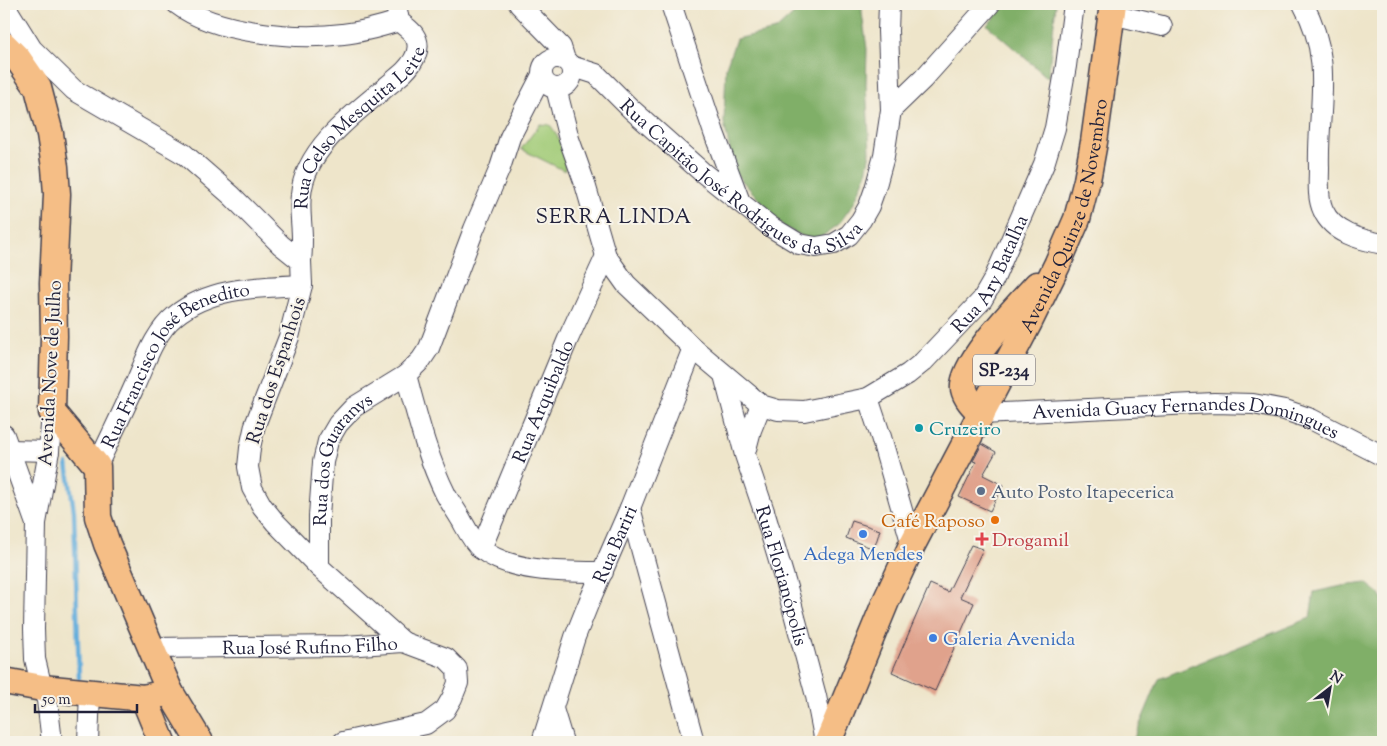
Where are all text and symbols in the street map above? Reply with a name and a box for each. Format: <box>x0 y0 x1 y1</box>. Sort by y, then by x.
street label: Rua Celso Mesquita Leite <box>289 44 434 210</box>
street label: Rua Capitão José Rodrigues da Silva <box>612 94 870 263</box>
street label: Avenida Quinze de Novembro <box>1015 97 1116 339</box>
district label: SERRA LINDA <box>536 203 692 233</box>
street label: Rua Ary Batalha <box>946 211 1036 340</box>
street label: Rua Francisco José Benedito <box>96 277 251 453</box>
street label: Avenida Nove de Julho <box>33 279 70 467</box>
street label: Rua dos Espanhois <box>241 294 314 448</box>
street label: Rua Arquibaldo <box>507 336 582 468</box>
road number: SP-234 <box>973 354 1035 386</box>
street label: Rua dos Guaranys <box>308 388 379 526</box>
street label: Avenida Guacy Fernandes Domingues <box>1032 392 1343 447</box>
place label: Cruzeiro <box>929 417 1001 444</box>
marker: Cruzeiro <box>913 422 925 434</box>
place label: Auto Posto Itapecerica <box>991 480 1175 507</box>
marker: Auto Posto Itapecerica <box>975 485 987 497</box>
street label: Rua Bariri <box>588 502 645 588</box>
street label: Rua Florianópolis <box>747 503 813 649</box>
place label: Café Raposo <box>881 509 985 536</box>
marker: Café Raposo <box>989 514 1001 526</box>
marker: Adega Mendes <box>857 528 869 540</box>
place label: Drogamil <box>992 528 1069 555</box>
marker: Drogamil <box>976 533 988 545</box>
place label: Adega Mendes <box>803 542 923 569</box>
place label: Galeria Avenida <box>943 627 1076 654</box>
street label: Rua José Rufino Filho <box>222 631 399 663</box>
marker: Galeria Avenida <box>927 632 939 644</box>
north arrow <box>1304 664 1354 714</box>
text: N <box>1326 667 1346 690</box>
scale bar <box>35 681 138 713</box>
text: 50 m <box>41 690 71 711</box>

